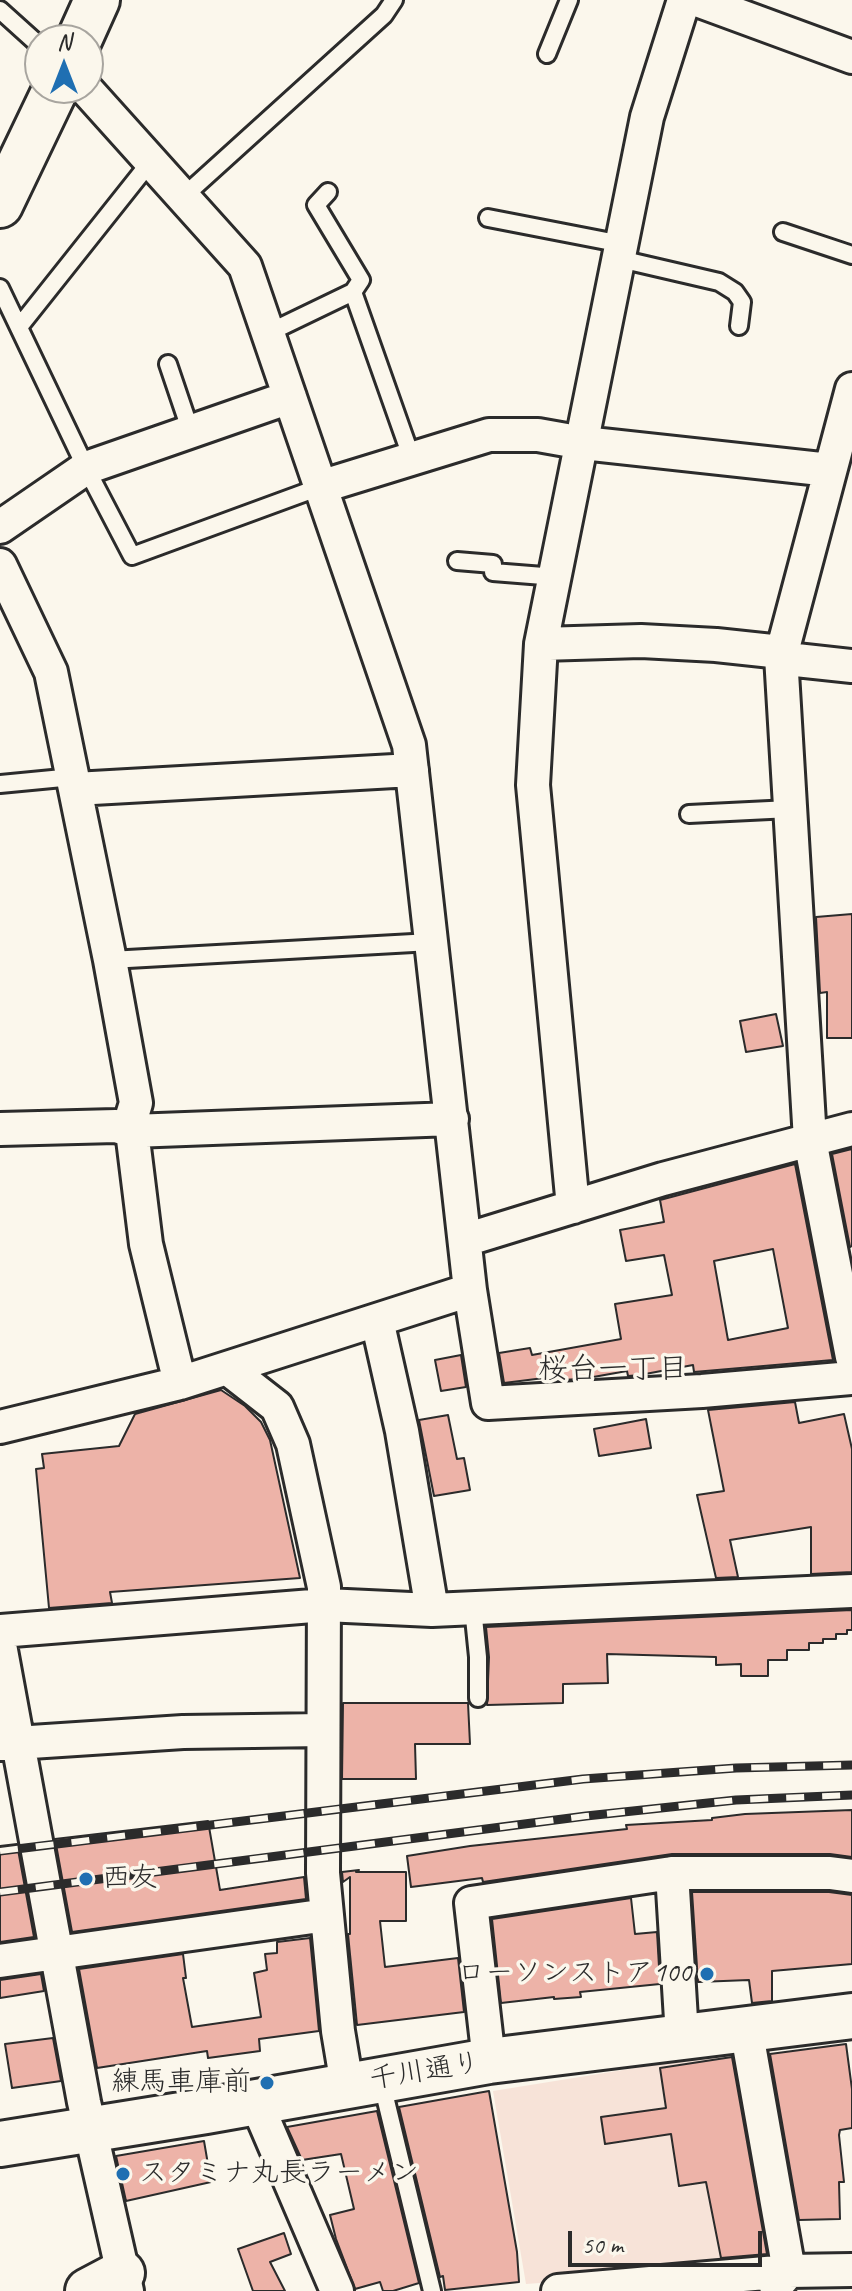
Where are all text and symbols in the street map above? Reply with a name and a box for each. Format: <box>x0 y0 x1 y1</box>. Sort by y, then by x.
north arrow <box>24 24 104 104</box>
text: N <box>57 28 71 56</box>
district label: 桜台一丁目 <box>538 1352 688 1388</box>
place label: 西友 <box>102 1862 158 1896</box>
marker: 西友 <box>77 1870 95 1888</box>
place label: ローソンストア100 <box>457 1957 691 1991</box>
marker: ローソンストア100 <box>698 1965 716 1983</box>
street label: 千川通り <box>367 2047 483 2097</box>
place label: 練馬車庫前 <box>111 2066 251 2100</box>
marker: 練馬車庫前 <box>258 2074 276 2092</box>
place label: スタミナ丸長ラーメン <box>139 2157 419 2191</box>
marker: スタミナ丸長ラーメン <box>114 2165 132 2183</box>
scale bar <box>572 2215 766 2265</box>
text: 50 m <box>582 2230 623 2260</box>

